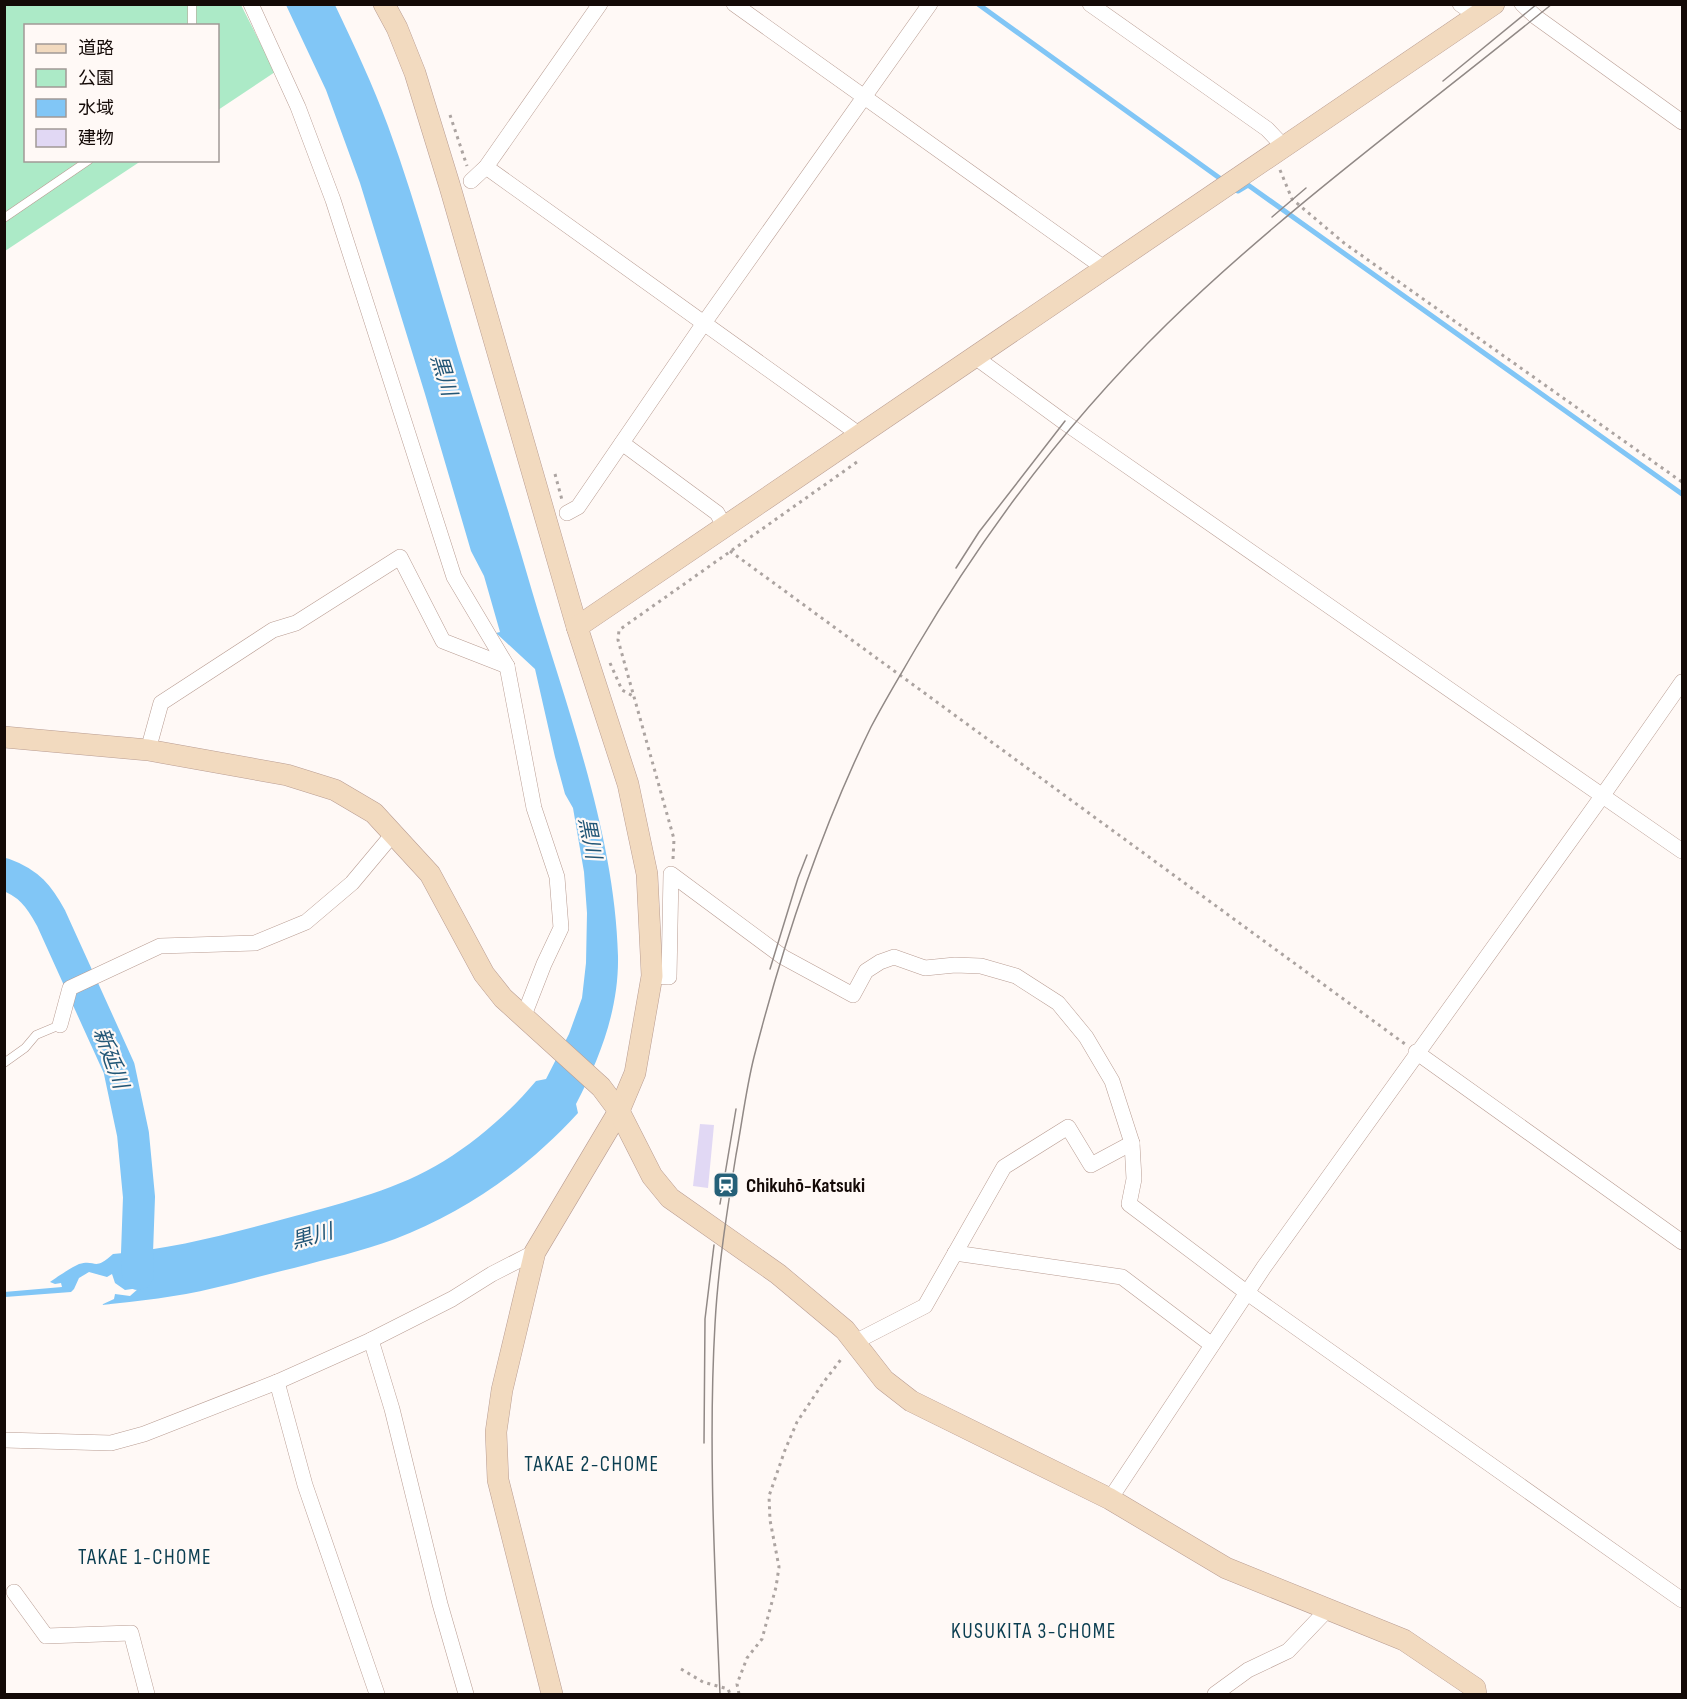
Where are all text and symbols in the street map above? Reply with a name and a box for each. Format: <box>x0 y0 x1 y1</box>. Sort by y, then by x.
legend <box>24 24 219 162</box>
text: 道路 <box>78 38 114 59</box>
text: 公園 <box>78 68 114 89</box>
text: 水域 <box>78 98 114 119</box>
text: 建物 <box>78 128 114 149</box>
water label: 黒川 <box>425 351 462 401</box>
water label: 黒川 <box>573 815 606 863</box>
water label: 新延川 <box>88 1024 134 1094</box>
station icon: Chikuhō-Katsuki <box>711 1170 741 1200</box>
place label: Chikuhō-Katsuki <box>746 1174 865 1198</box>
water label: 黒川 <box>289 1218 338 1254</box>
district label: TAKAE 2-CHOME <box>524 1452 660 1477</box>
district label: TAKAE 1-CHOME <box>78 1545 212 1570</box>
district label: KUSUKITA 3-CHOME <box>951 1619 1117 1644</box>

